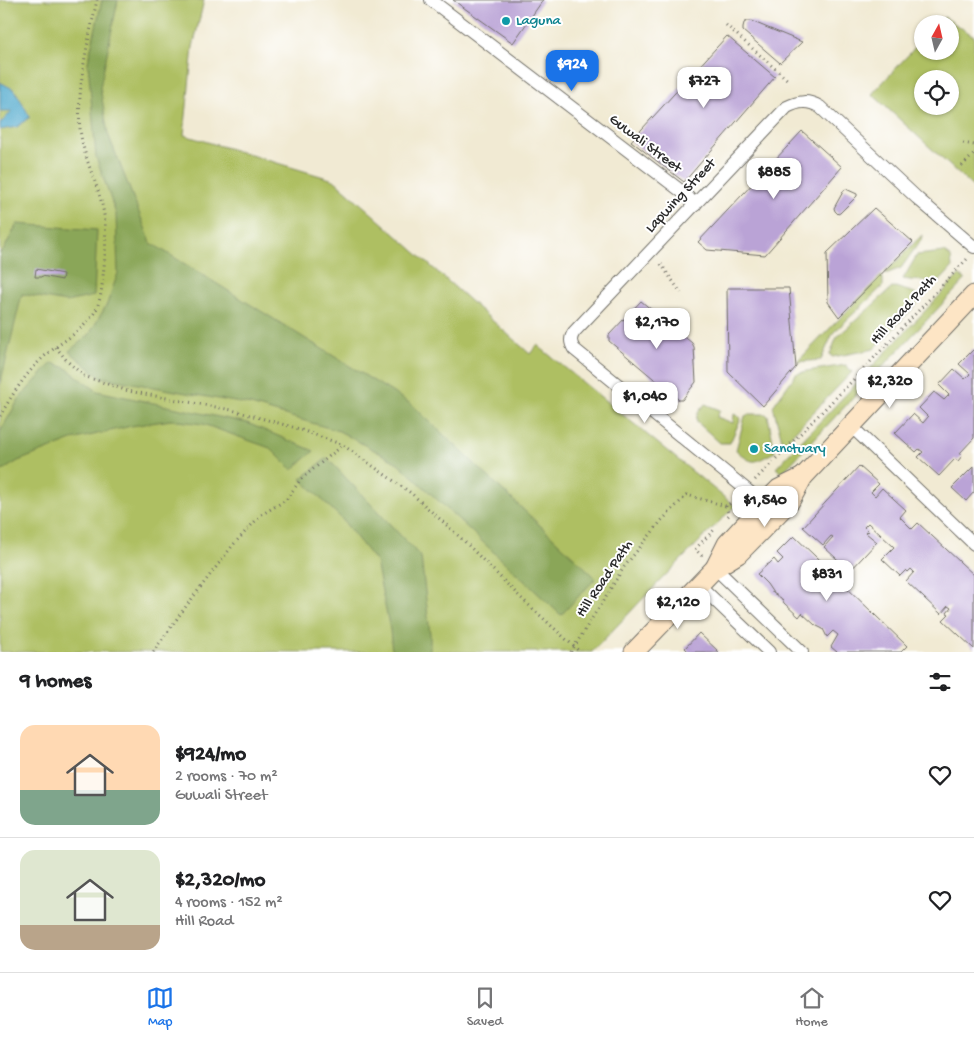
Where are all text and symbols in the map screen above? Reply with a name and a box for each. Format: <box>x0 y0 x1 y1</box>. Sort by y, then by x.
place label: Laguna <box>516 12 562 30</box>
marker: Laguna <box>500 15 512 27</box>
north arrow <box>914 15 959 60</box>
map controls <box>914 15 959 115</box>
pin: $924 <box>542 49 602 92</box>
text: $924 <box>557 56 587 75</box>
pin: $727 <box>674 66 734 109</box>
button: locate <box>914 70 959 115</box>
text: $727 <box>688 73 720 92</box>
street label: Guwali Street <box>605 111 686 178</box>
street label: Lapwing Street <box>642 154 721 237</box>
pin: $885 <box>744 158 804 200</box>
text: $885 <box>757 164 791 183</box>
street label: Hill Road Path <box>867 271 941 349</box>
pin: $2,170 <box>616 308 698 350</box>
text: $2,170 <box>635 314 679 333</box>
pin: $2,320 <box>849 366 931 409</box>
text: $2,320 <box>867 373 913 392</box>
pin: $1,040 <box>604 382 686 424</box>
text: $1,040 <box>623 388 667 407</box>
place label: Sanctuary <box>764 440 826 458</box>
marker: Sanctuary <box>748 443 760 455</box>
pin: $1,540 <box>724 486 806 528</box>
text: $1,540 <box>743 492 787 511</box>
street label: Hill Road Path <box>573 537 637 621</box>
pin: $831 <box>797 560 857 602</box>
text: $831 <box>812 566 842 585</box>
pin: $2,120 <box>637 588 719 630</box>
text: $2,120 <box>656 594 700 613</box>
icon: filters <box>926 668 954 696</box>
text: 9 homes <box>20 670 91 695</box>
text: $924/mo <box>175 743 246 768</box>
icon: home <box>60 745 120 805</box>
icon: heart <box>926 761 954 789</box>
text: 2 rooms · 70 m² <box>175 768 278 787</box>
text: Guwali Street <box>175 787 267 806</box>
text: $2,320/mo <box>175 869 265 894</box>
icon: home <box>60 870 120 930</box>
icon: heart <box>926 886 954 914</box>
text: 4 rooms · 152 m² <box>175 894 283 913</box>
text: Hill Road <box>175 913 233 932</box>
tab: Map <box>146 984 174 1031</box>
tab: Saved <box>467 984 503 1031</box>
tab: Home <box>795 984 828 1031</box>

